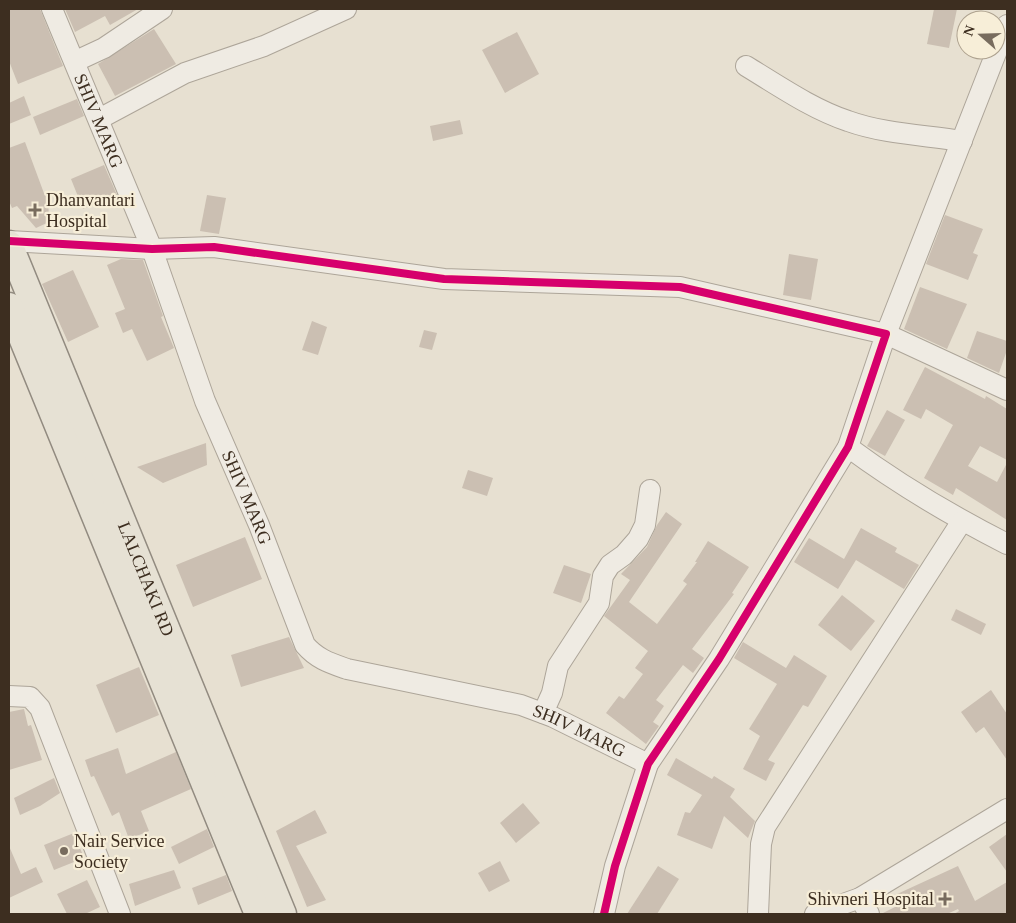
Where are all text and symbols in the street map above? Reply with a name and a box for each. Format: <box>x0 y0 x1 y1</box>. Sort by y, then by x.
north arrow <box>956 10 1006 60</box>
text: N <box>960 23 978 38</box>
street label: SHIV MARG <box>70 71 127 171</box>
place label: Dhanvantari Hospital <box>46 190 135 231</box>
marker: Dhanvantari Hospital <box>28 203 42 217</box>
street label: SHIV MARG <box>218 447 275 547</box>
street label: LALCHAKI RD <box>114 519 178 639</box>
street label: SHIV MARG <box>530 700 629 761</box>
place label: Nair Service Society <box>74 831 164 872</box>
marker: Nair Service Society <box>58 845 70 857</box>
place label: Shivneri Hospital <box>808 889 934 909</box>
marker: Shivneri Hospital <box>938 892 952 906</box>

